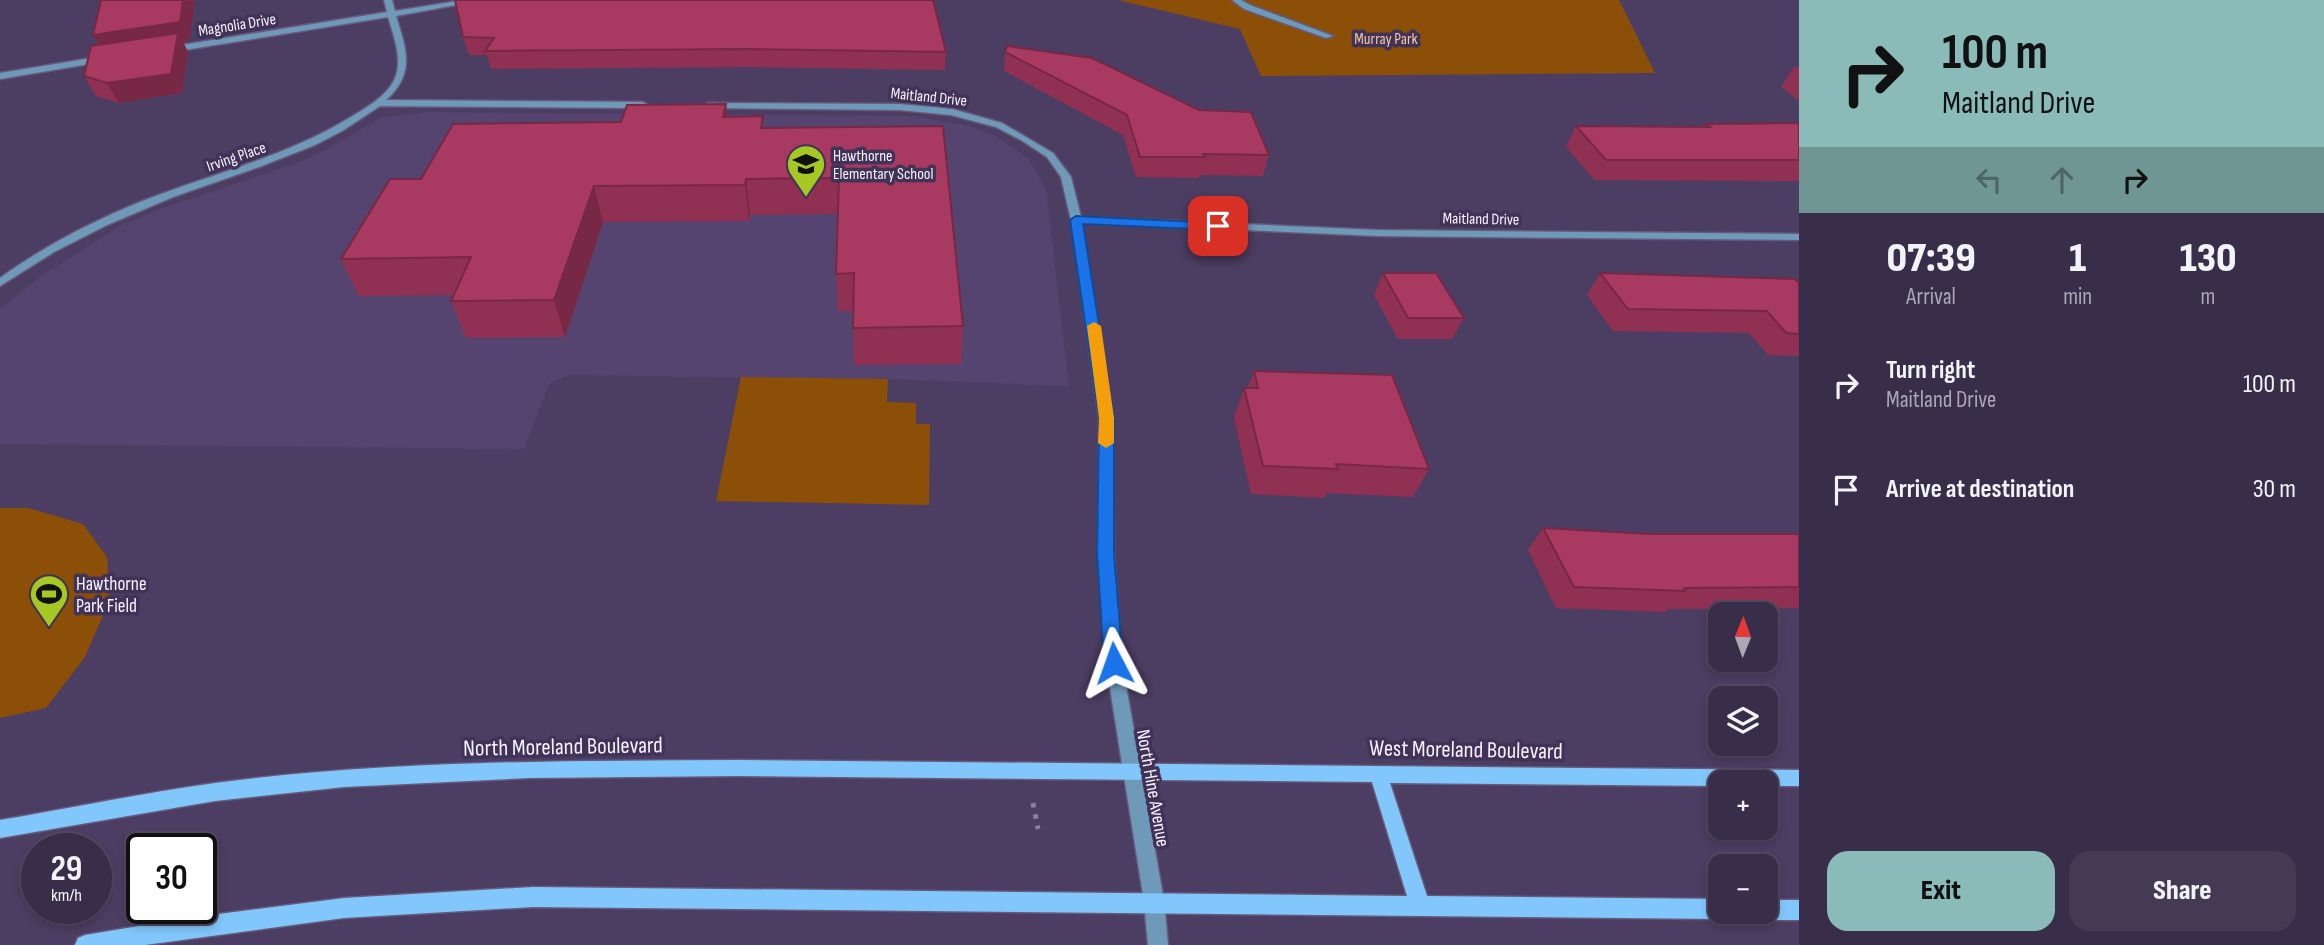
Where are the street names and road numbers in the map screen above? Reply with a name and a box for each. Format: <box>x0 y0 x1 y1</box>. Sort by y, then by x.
street label: Magnolia Drive <box>197 10 277 41</box>
street label: Maitland Drive <box>890 84 968 111</box>
street label: Irving Place <box>204 138 269 176</box>
street label: Maitland Drive <box>1442 209 1519 230</box>
street label: North Hine Avenue <box>1131 728 1174 849</box>
street label: North Moreland Boulevard <box>463 731 663 763</box>
street label: West Moreland Boulevard <box>1369 734 1563 766</box>

